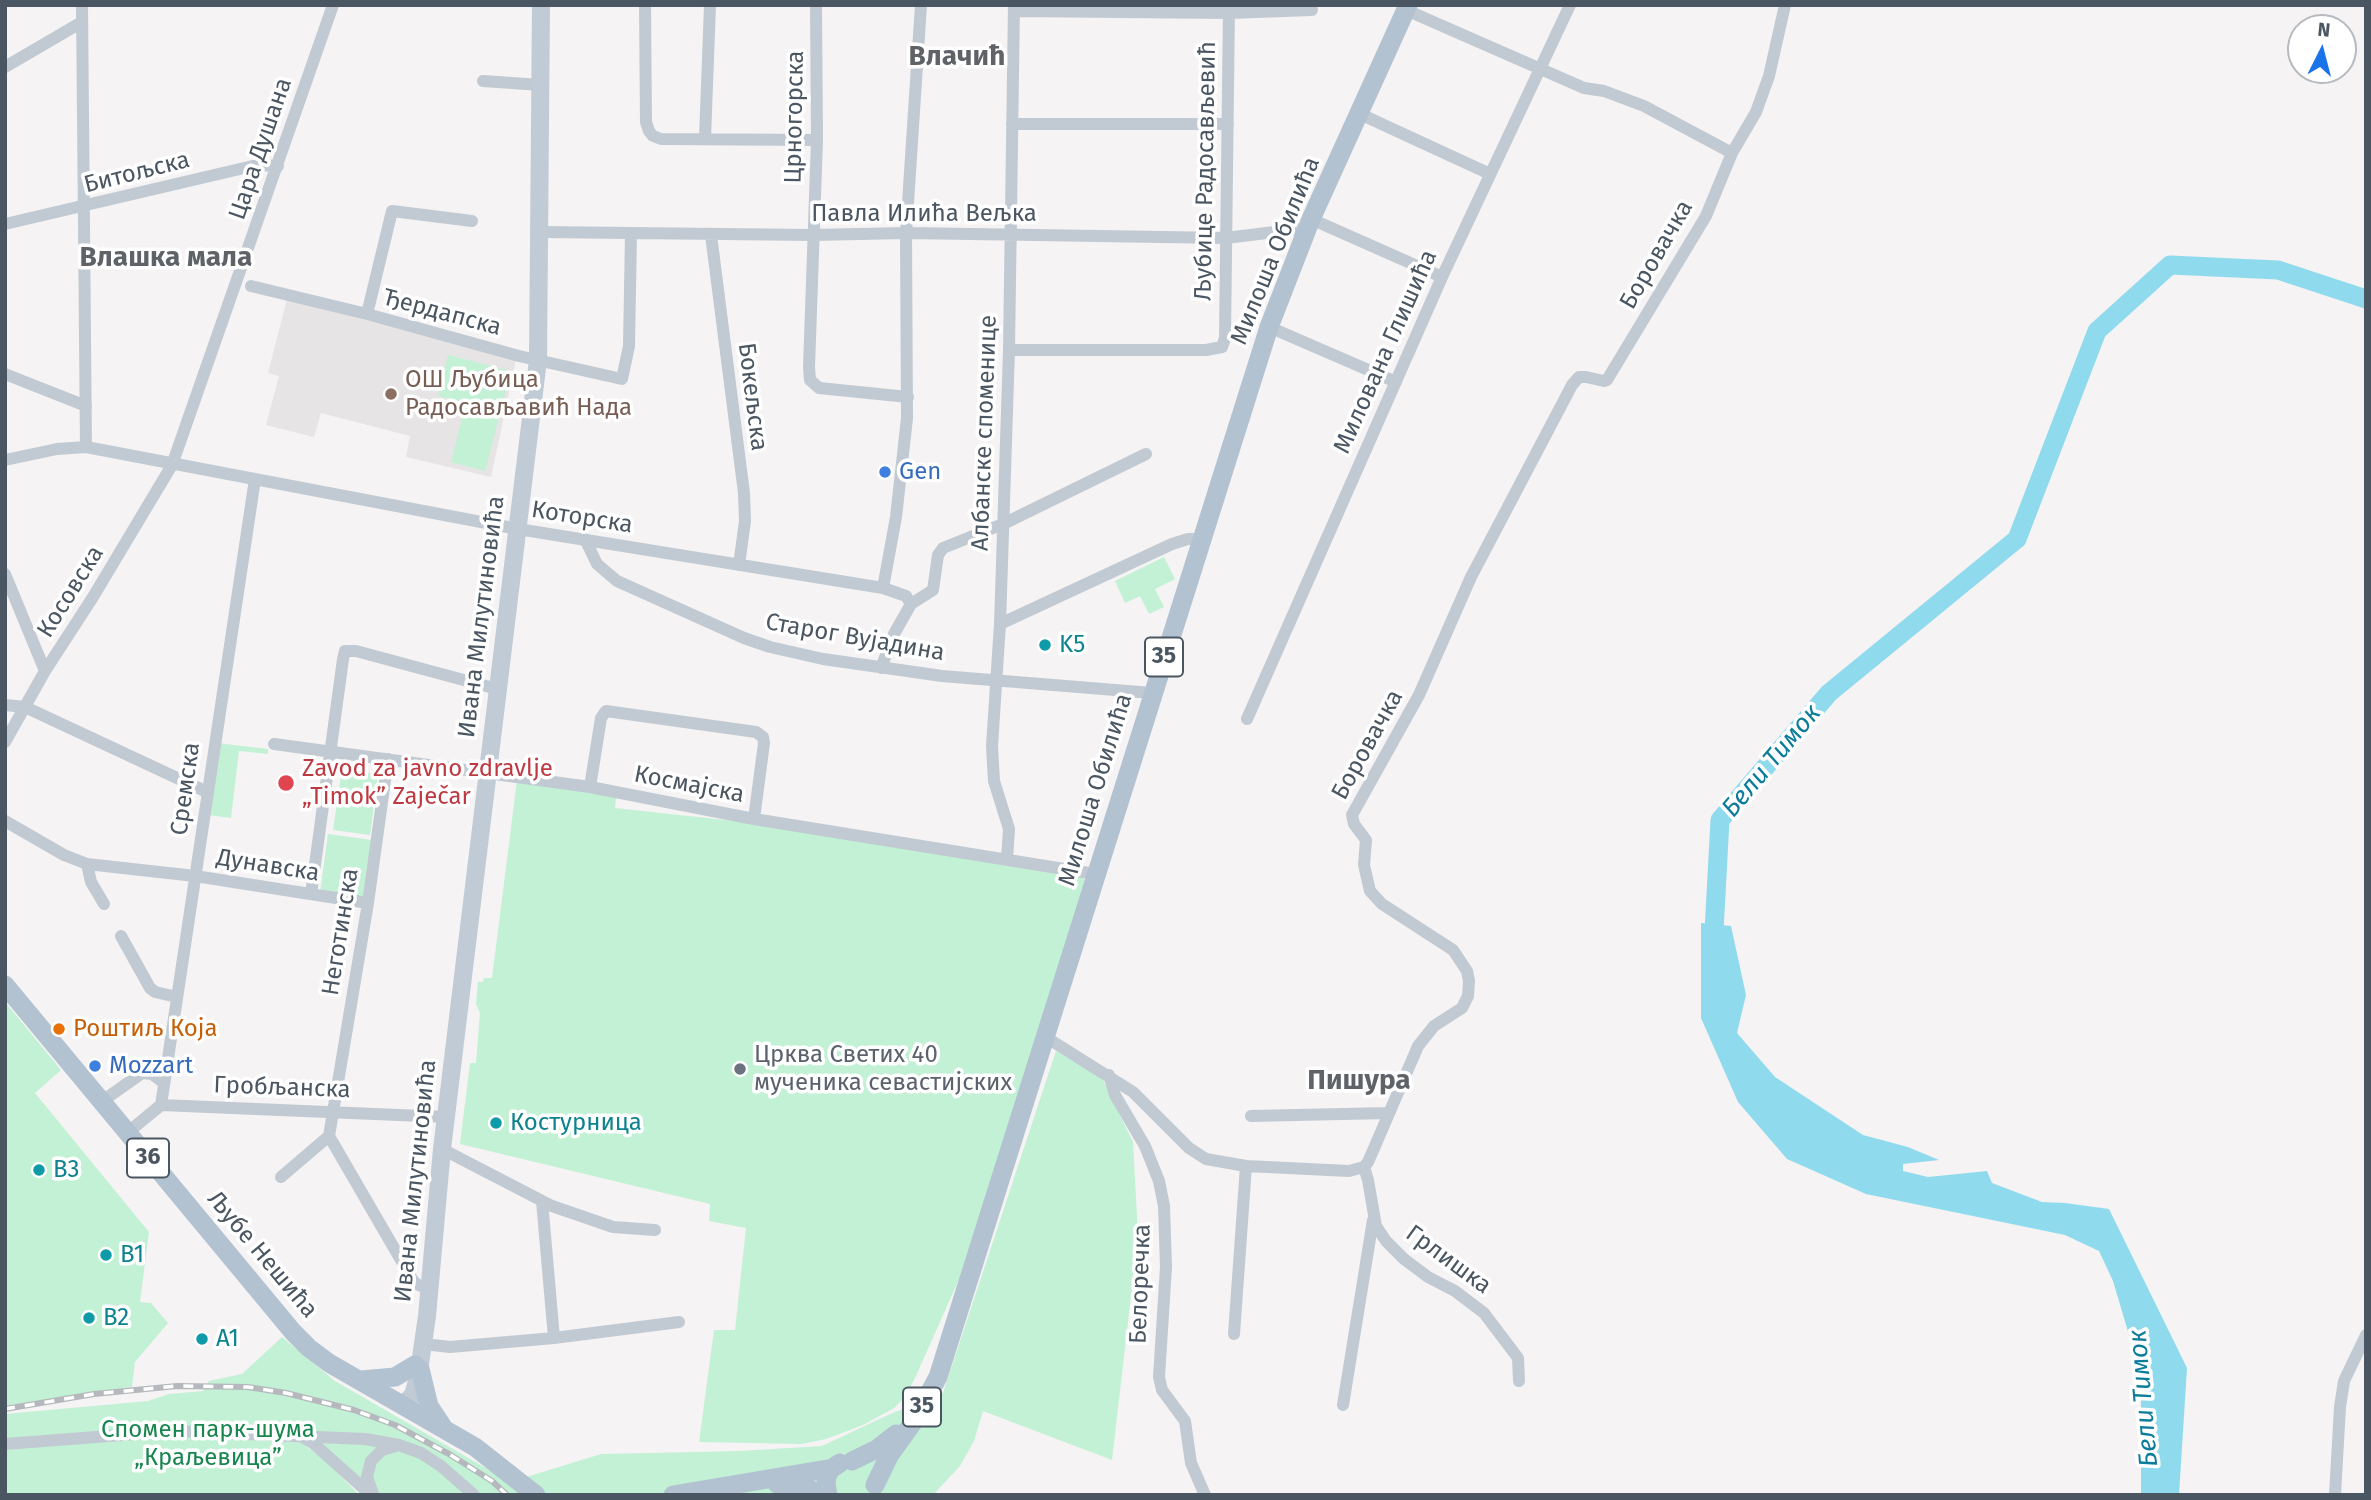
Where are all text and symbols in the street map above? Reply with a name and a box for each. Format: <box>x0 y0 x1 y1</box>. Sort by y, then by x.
north arrow <box>2287 14 2357 84</box>
text: N <box>2317 18 2332 42</box>
district label: Влачић <box>909 40 1005 74</box>
street label: Љубице Радосављевић <box>1189 41 1223 301</box>
street label: Црногорска <box>779 50 811 184</box>
street label: Цара Душана <box>223 74 299 224</box>
street label: Битољска <box>81 146 193 200</box>
street label: Милоша Обилића <box>1225 153 1327 349</box>
street label: Боровачка <box>1614 195 1700 315</box>
street label: Павла Илића Вељка <box>811 200 1037 228</box>
district label: Влашка мала <box>80 241 252 275</box>
street label: Милована Глишића <box>1328 246 1444 458</box>
street label: Ђердапска <box>380 283 504 343</box>
street label: Албанске споменице <box>966 315 1004 551</box>
street label: Бокељска <box>731 341 773 453</box>
place label: ОШ Љубица Радосављавић Нада <box>405 366 632 422</box>
marker: ОШ Љубица Радосављавић Нада <box>383 386 399 402</box>
place label: Gen <box>899 458 941 486</box>
marker: Gen <box>877 464 893 480</box>
street label: Ивана Милутиновића <box>453 494 511 740</box>
street label: Которска <box>529 496 635 540</box>
street label: Косовска <box>32 541 110 643</box>
street label: Старог Вујадина <box>763 608 947 668</box>
place label: K5 <box>1059 631 1085 659</box>
marker: K5 <box>1037 637 1053 653</box>
road number: 35 <box>1145 638 1183 677</box>
street label: Боровачка <box>1326 685 1410 805</box>
street label: Милоша Обилића <box>1053 690 1139 890</box>
water label: Бели Тимок <box>1716 698 1828 824</box>
street label: Сремска <box>165 741 207 837</box>
place label: Zavod za javno zdravlje „Timok” Zaječar <box>302 755 553 811</box>
street label: Космајска <box>632 760 746 810</box>
marker: Zavod za javno zdravlje „Timok” Zaječar <box>276 773 296 793</box>
street label: Дунавска <box>215 844 321 888</box>
street label: Неготинска <box>317 866 365 998</box>
place label: Роштиљ Која <box>73 1015 218 1043</box>
marker: Роштиљ Која <box>51 1021 67 1037</box>
place label: Црква Светих 40 мученика севастијских <box>754 1041 1012 1097</box>
place label: Mozzart <box>109 1052 193 1080</box>
marker: Mozzart <box>87 1058 103 1074</box>
street label: Ивана Милутиновића <box>389 1058 443 1304</box>
marker: Црква Светих 40 мученика севастијских <box>732 1061 748 1077</box>
district label: Пишура <box>1307 1064 1411 1098</box>
street label: Гробљанска <box>213 1071 351 1105</box>
place label: Костурница <box>510 1109 642 1137</box>
marker: Костурница <box>488 1115 504 1131</box>
road number: 36 <box>127 1138 169 1177</box>
place label: B3 <box>53 1156 80 1184</box>
marker: B3 <box>31 1162 47 1178</box>
street label: Љубе Нешића <box>201 1186 323 1324</box>
street label: Грлишка <box>1400 1219 1496 1301</box>
street label: Белоречка <box>1125 1223 1157 1345</box>
place label: B1 <box>120 1241 144 1269</box>
marker: B1 <box>98 1247 114 1263</box>
place label: B2 <box>103 1304 129 1332</box>
marker: B2 <box>81 1310 97 1326</box>
place label: A1 <box>216 1325 239 1353</box>
water label: Бели Тимок <box>2122 1328 2166 1468</box>
marker: A1 <box>194 1331 210 1347</box>
road number: 35 <box>903 1388 941 1426</box>
park label: Спомен парк-шума „Краљевица” <box>101 1416 315 1472</box>

